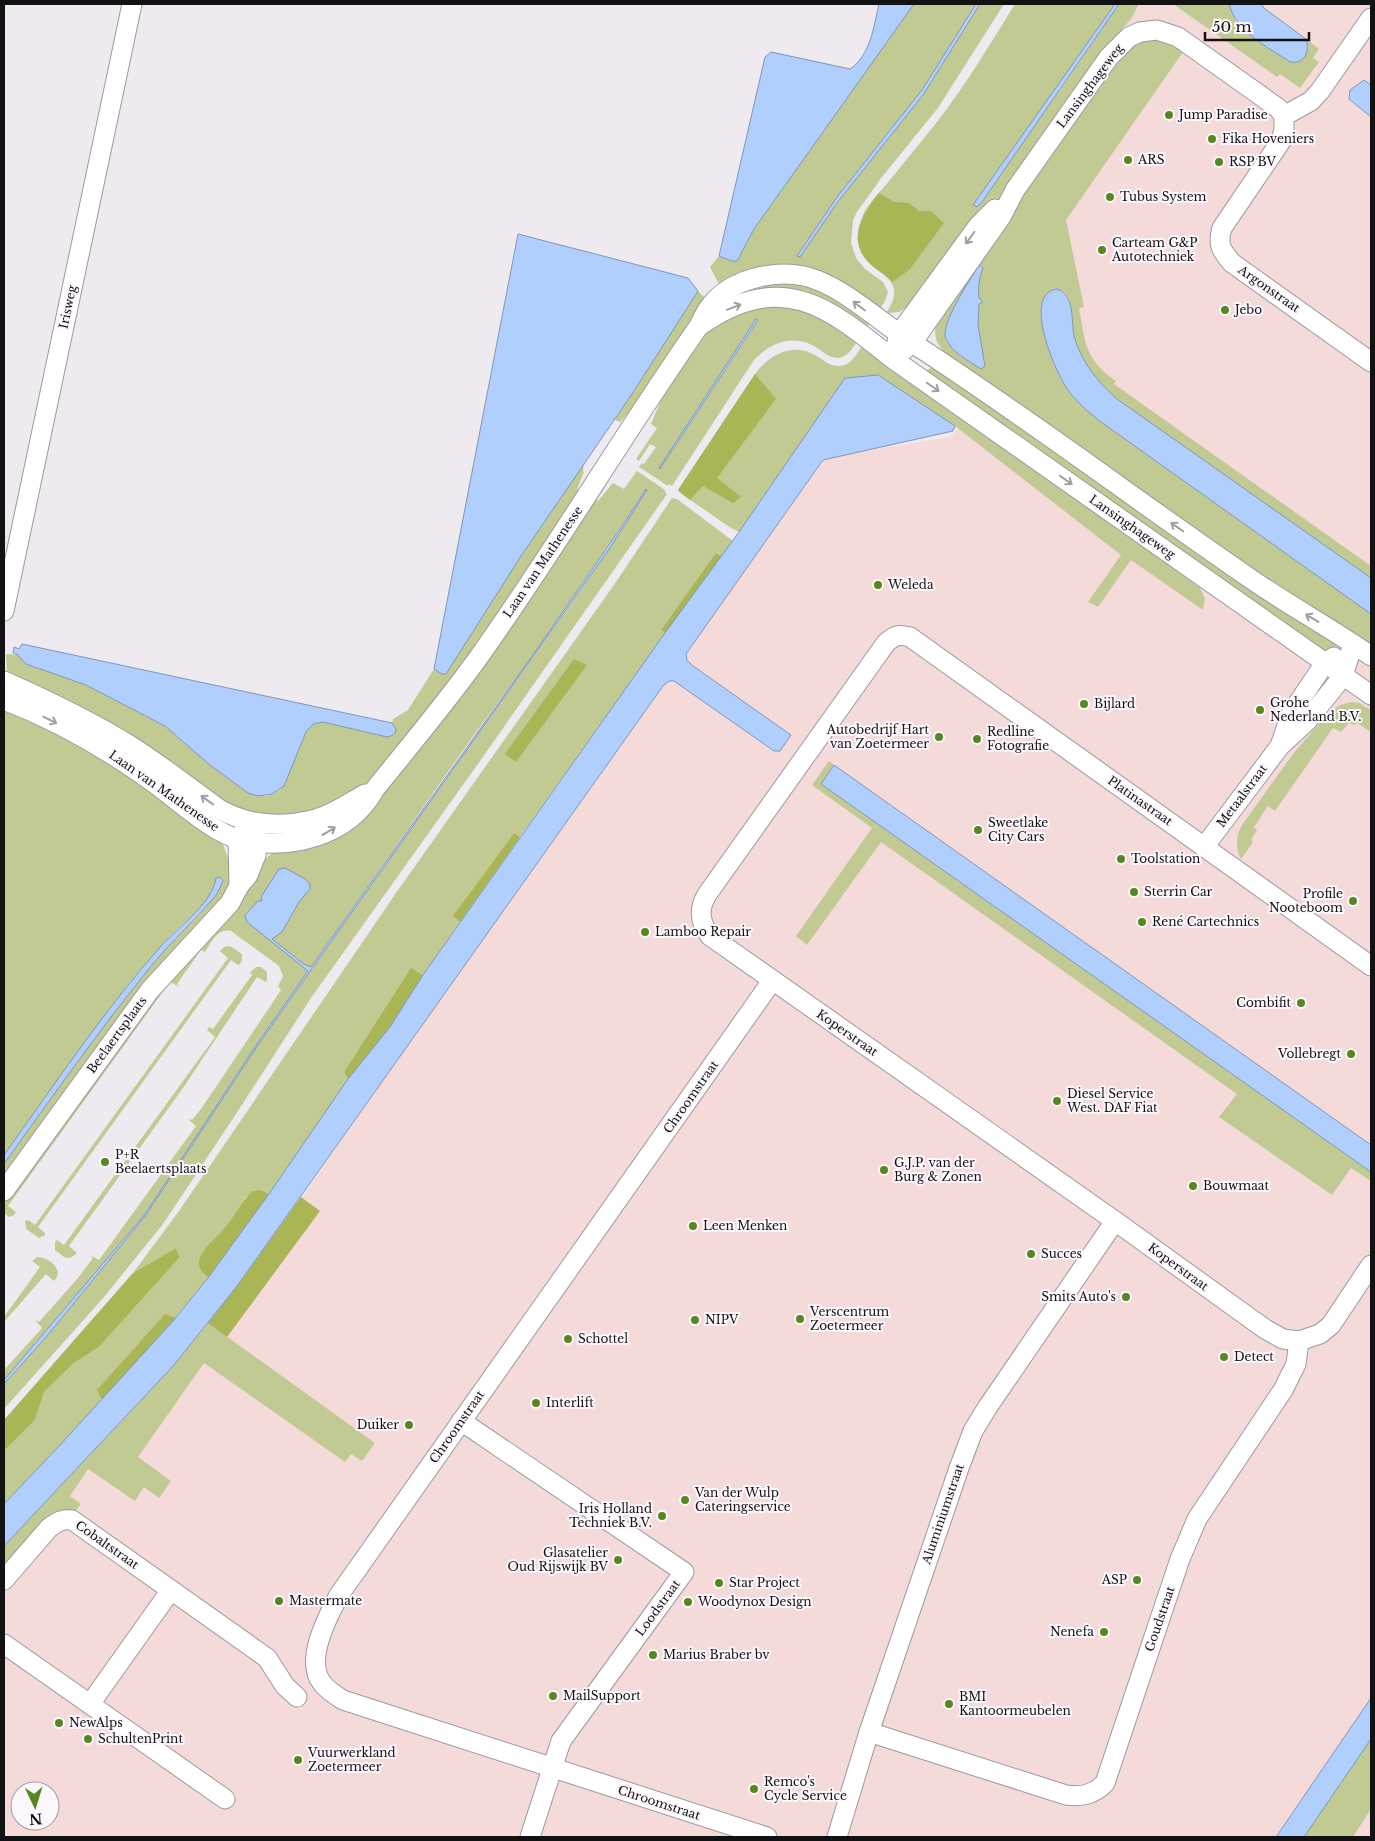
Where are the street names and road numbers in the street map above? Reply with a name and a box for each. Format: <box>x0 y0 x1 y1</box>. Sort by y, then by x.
street label: Lansinghageweg <box>1053 40 1127 131</box>
street label: Argonstraat <box>1235 261 1303 316</box>
street label: Irisweg <box>56 283 80 330</box>
street label: Lansinghageweg <box>1086 491 1179 562</box>
street label: Laan van Mathenesse <box>500 503 586 620</box>
street label: Laan van Mathenesse <box>106 747 222 834</box>
street label: Metaalstraat <box>1213 761 1270 830</box>
street label: Platinastraat <box>1105 773 1176 829</box>
street label: Beelaertsplaats <box>84 993 150 1076</box>
street label: Koperstraat <box>814 1006 881 1059</box>
street label: Chroomstraat <box>660 1057 722 1136</box>
street label: Koperstraat <box>1145 1240 1212 1294</box>
street label: Chroomstraat <box>426 1387 488 1466</box>
street label: Aluminiumstraat <box>918 1461 967 1567</box>
street label: Cobaltstraat <box>73 1517 142 1572</box>
street label: Loodstraat <box>632 1576 683 1639</box>
street label: Goudstraat <box>1141 1584 1178 1653</box>
street label: Chroomstraat <box>616 1782 703 1823</box>

